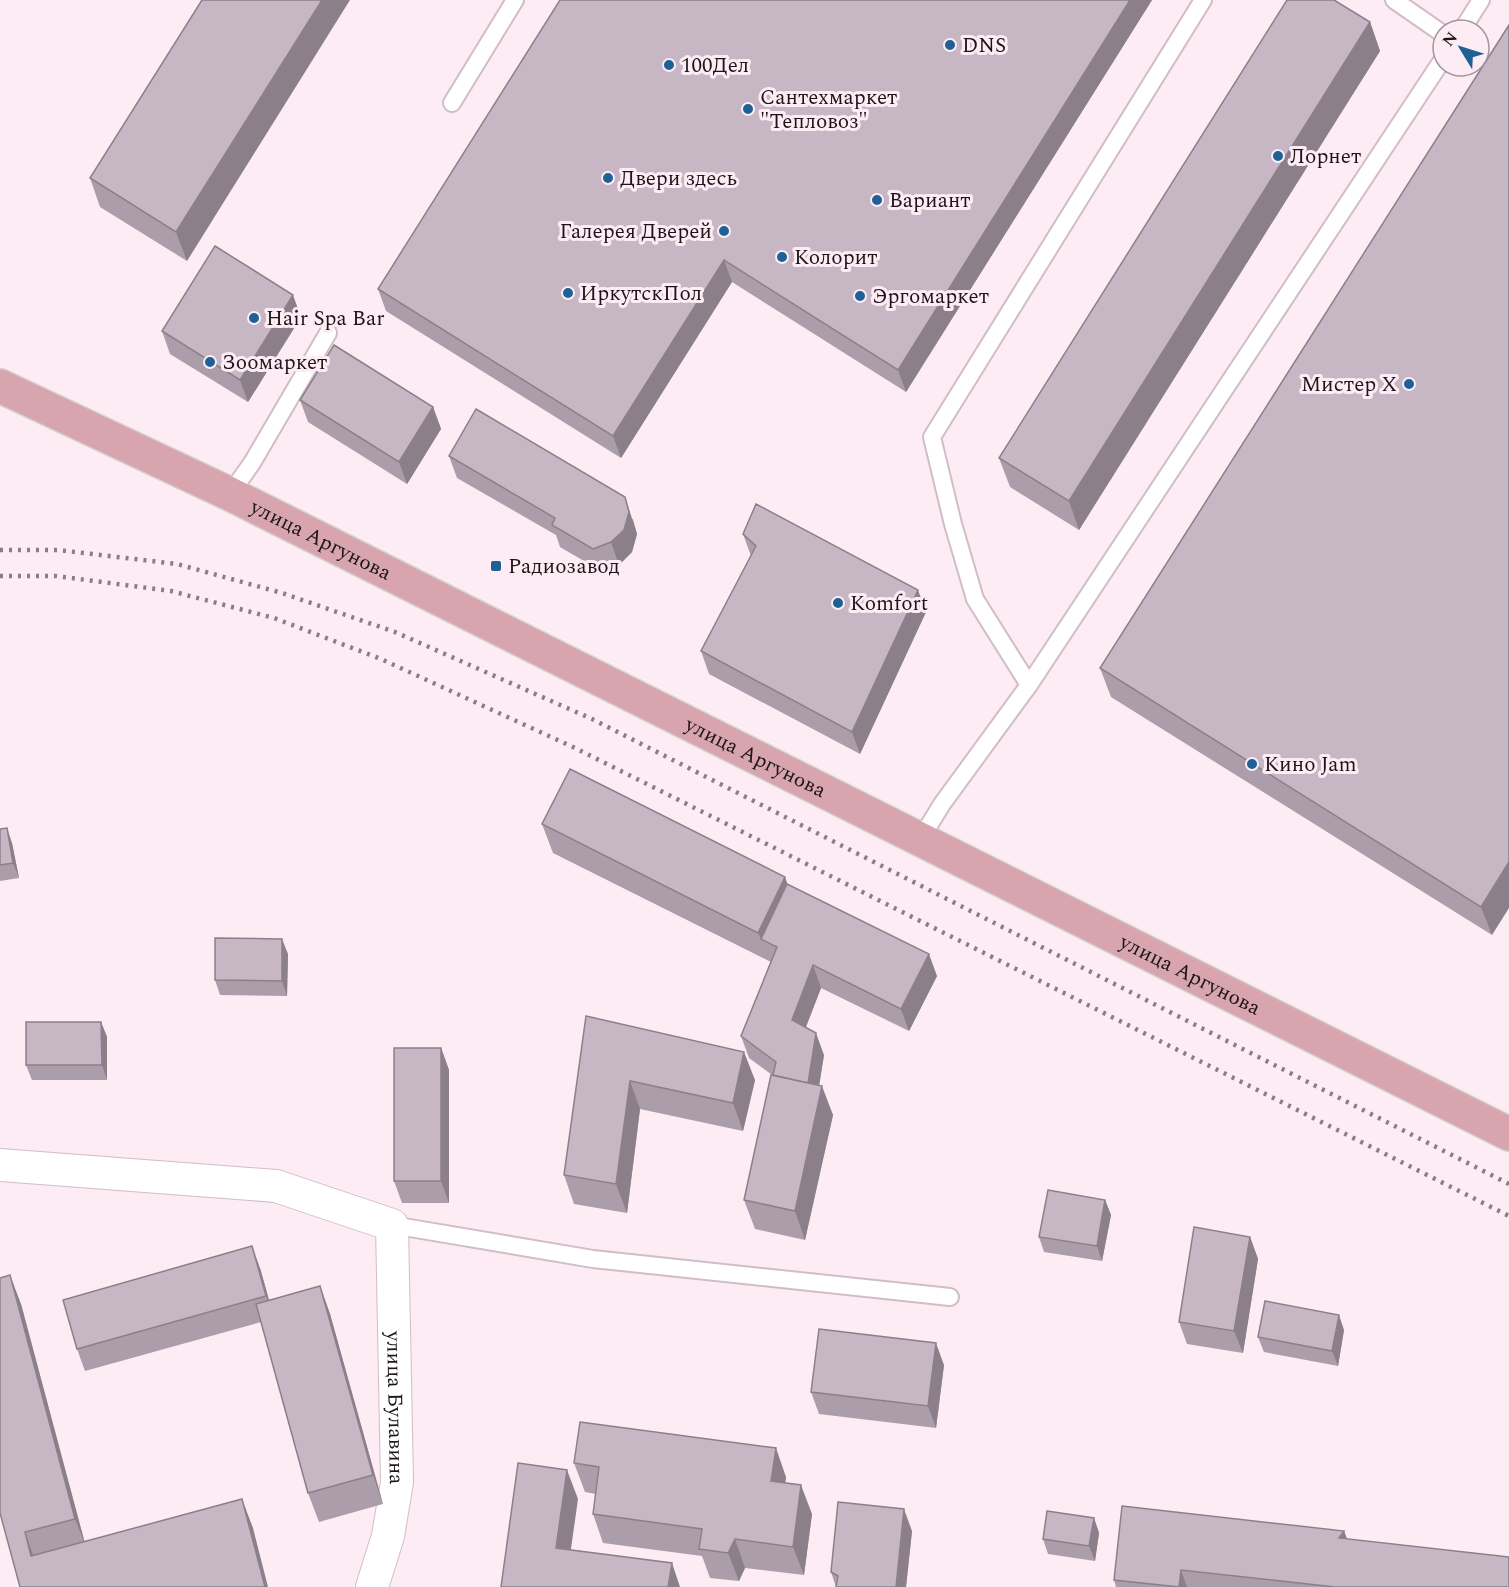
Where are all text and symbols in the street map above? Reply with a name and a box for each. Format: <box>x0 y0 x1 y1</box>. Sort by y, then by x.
north arrow <box>1431 18 1491 78</box>
text: N <box>1436 27 1463 52</box>
place label: DNS <box>962 30 1006 62</box>
marker: DNS <box>943 38 957 52</box>
place label: 100Дел <box>681 50 749 82</box>
marker: 100Дел <box>662 58 676 72</box>
place label: Сантехмаркет "Тепловоз" <box>760 82 897 138</box>
marker: Сантехмаркет "Тепловоз" <box>741 102 755 116</box>
place label: Лорнет <box>1290 141 1361 173</box>
marker: Лорнет <box>1271 149 1285 163</box>
place label: Двери здесь <box>620 163 737 195</box>
marker: Двери здесь <box>601 171 615 185</box>
place label: Вариант <box>889 185 971 217</box>
marker: Вариант <box>870 193 884 207</box>
place label: Галерея Дверей <box>560 216 712 248</box>
marker: Галерея Дверей <box>717 224 731 238</box>
place label: Колорит <box>794 242 878 274</box>
marker: Колорит <box>775 250 789 264</box>
place label: ИркутскПол <box>580 278 702 310</box>
place label: Эргомаркет <box>872 281 989 313</box>
marker: ИркутскПол <box>561 286 575 300</box>
marker: Эргомаркет <box>853 289 867 303</box>
place label: Hair Spa Bar <box>266 303 385 335</box>
marker: Hair Spa Bar <box>247 311 261 325</box>
place label: Зоомаркет <box>222 347 327 379</box>
marker: Зоомаркет <box>203 355 217 369</box>
place label: Мистер Х <box>1301 369 1397 401</box>
marker: Мистер Х <box>1402 377 1416 391</box>
street label: улица Аргунова <box>244 491 397 590</box>
place label: Радиозавод <box>508 551 620 583</box>
marker: Радиозавод <box>489 559 503 573</box>
place label: Komfort <box>850 588 928 620</box>
marker: Komfort <box>831 596 845 610</box>
street label: улица Аргунова <box>678 709 832 807</box>
place label: Кино Jam <box>1264 749 1357 781</box>
marker: Кино Jam <box>1245 757 1259 771</box>
street label: улица Аргунова <box>1113 926 1267 1025</box>
street label: улица Булавина <box>377 1330 412 1486</box>

